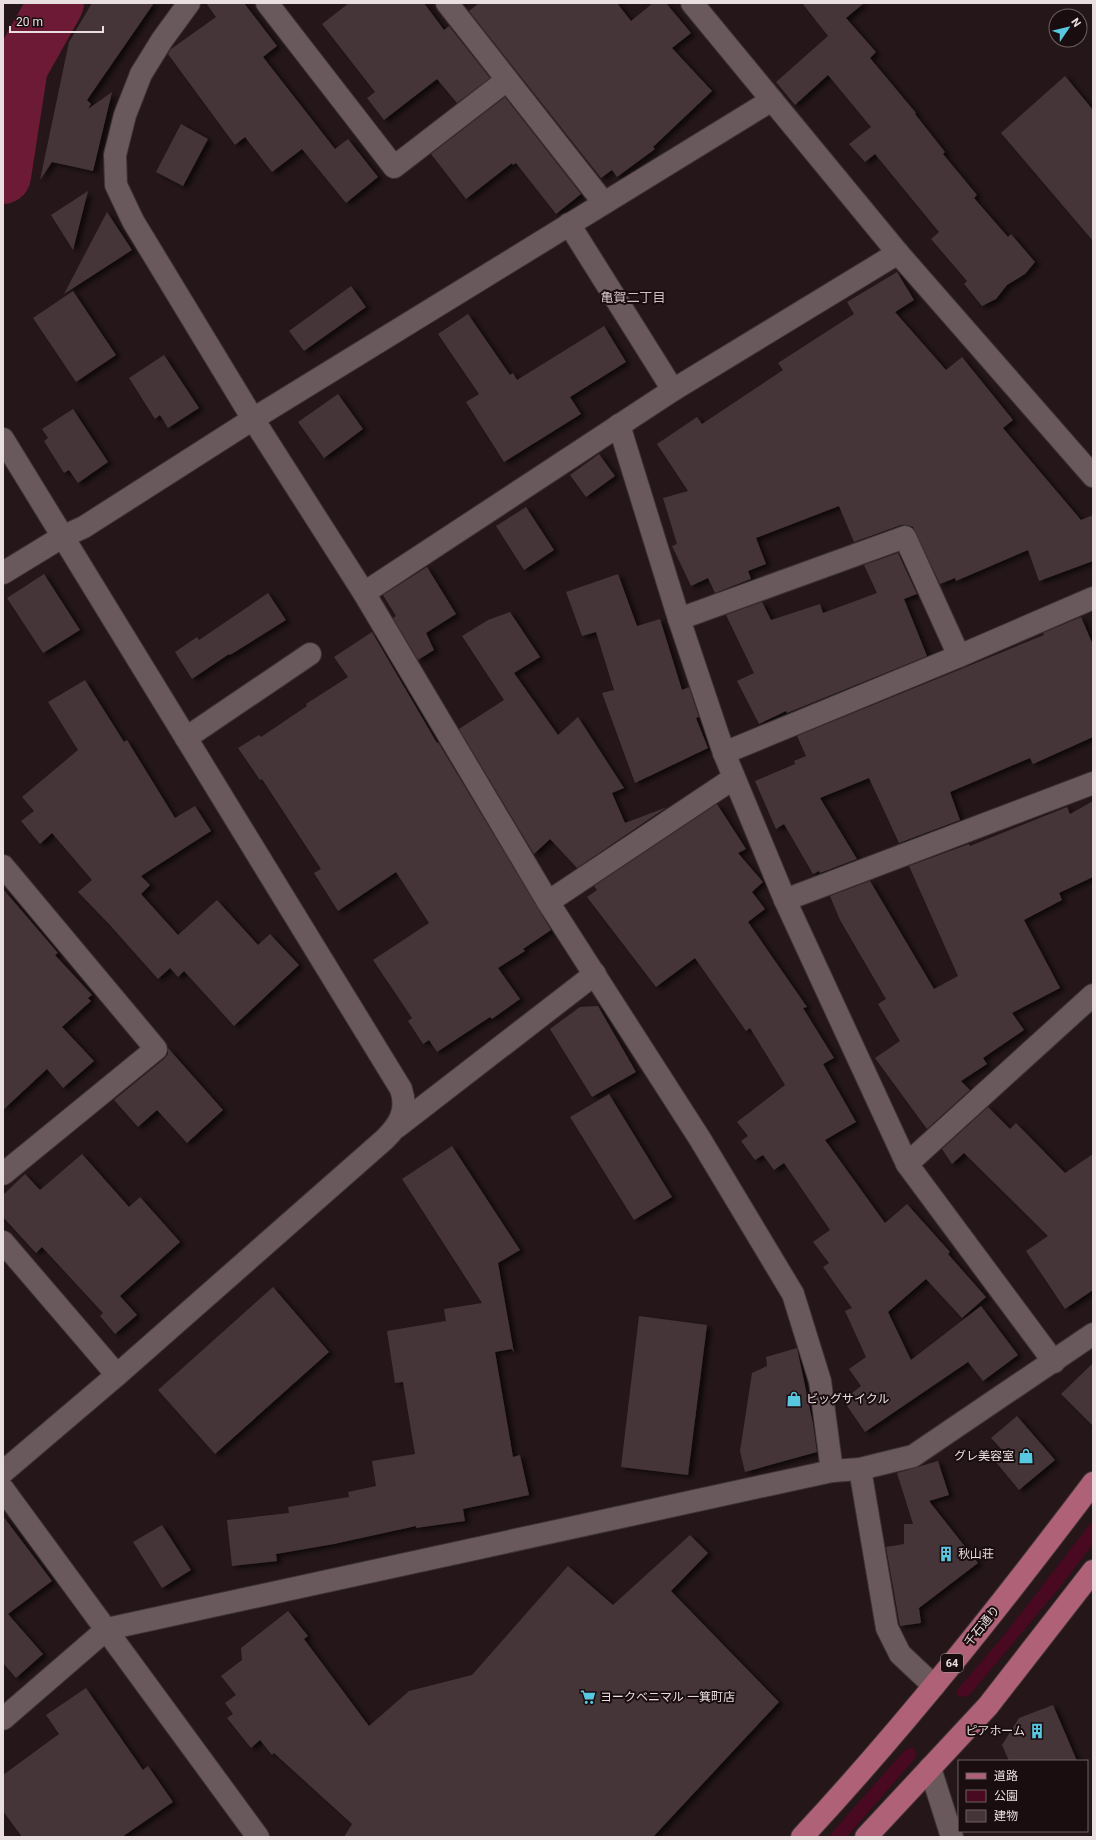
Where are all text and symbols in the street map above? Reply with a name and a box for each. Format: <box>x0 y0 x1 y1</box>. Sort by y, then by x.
scale bar <box>10 8 103 34</box>
north arrow <box>1048 8 1088 48</box>
text: 20 m <box>16 15 43 29</box>
text: N <box>1068 16 1083 30</box>
district label: 亀賀二丁目 <box>600 290 666 305</box>
shop icon: ビッグサイクル <box>785 1390 803 1408</box>
place label: ビッグサイクル <box>806 1392 889 1406</box>
shop icon: グレ美容室 <box>1017 1447 1035 1465</box>
place label: グレ美容室 <box>954 1449 1014 1463</box>
building icon: 秋山荘 <box>937 1545 955 1563</box>
place label: 秋山荘 <box>958 1547 994 1561</box>
street label: 千石通り <box>961 1603 1003 1649</box>
road number: 64 <box>941 1654 963 1672</box>
supermarket icon: ヨークベニマル 一箕町店 <box>579 1688 597 1706</box>
place label: ヨークベニマル 一箕町店 <box>600 1690 735 1704</box>
building icon: ピアホーム <box>1028 1722 1046 1740</box>
place label: ピアホーム <box>965 1724 1025 1738</box>
legend <box>958 1760 1088 1832</box>
text: 道路 <box>994 1769 1018 1783</box>
text: 公園 <box>994 1789 1018 1803</box>
text: 建物 <box>994 1809 1018 1823</box>

